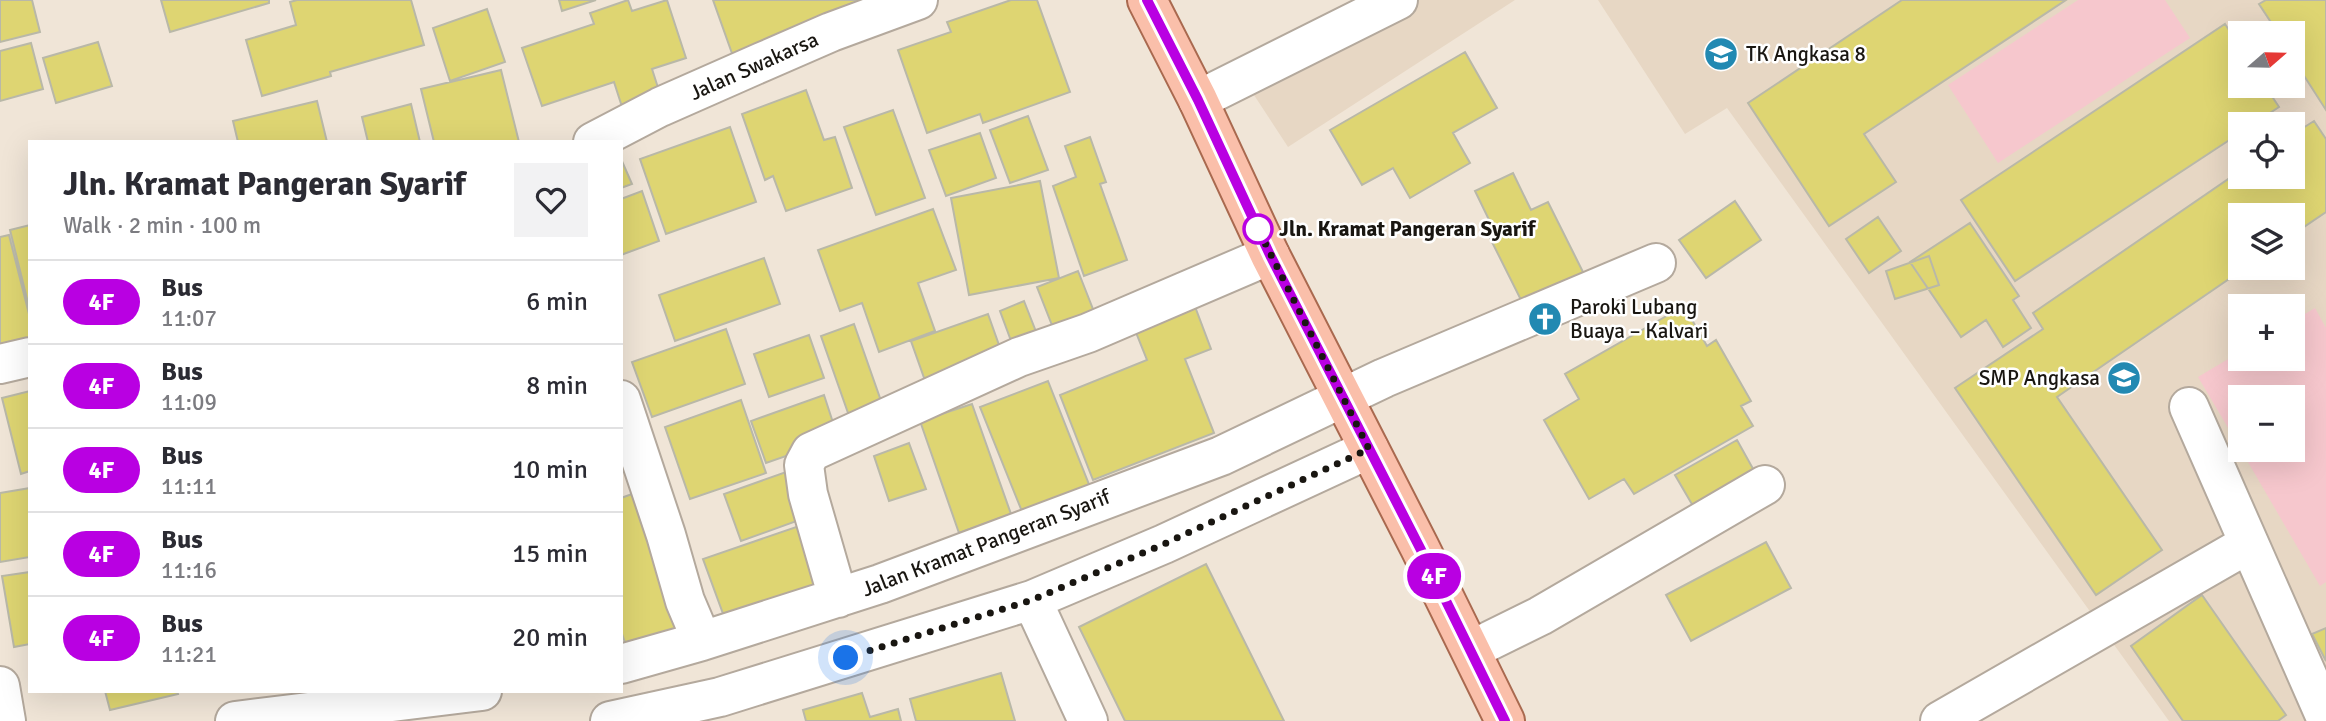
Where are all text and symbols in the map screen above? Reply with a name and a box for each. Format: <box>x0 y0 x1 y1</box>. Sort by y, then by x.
north arrow <box>2228 21 2305 98</box>
map controls <box>2228 21 2305 462</box>
street label: Jalan Swakarsa <box>686 26 822 106</box>
school or university icon: TK Angkasa 8 <box>1702 35 1740 73</box>
place label: TK Angkasa 8 <box>1746 41 1866 67</box>
button: locate <box>2228 112 2305 189</box>
button: heart <box>514 163 588 237</box>
text: Jln. Kramat Pangeran Syarif <box>63 164 466 205</box>
button: layers <box>2228 203 2305 280</box>
text: Walk · 2 min · 100 m <box>63 211 261 240</box>
marker: Jln. Kramat Pangeran Syarif <box>1243 214 1273 244</box>
place label: Jln. Kramat Pangeran Syarif <box>1279 216 1537 242</box>
text: Bus <box>161 272 203 304</box>
text: 6 min <box>526 286 588 318</box>
text: 4F <box>89 287 114 317</box>
place label: Paroki Lubang Buaya – Kalvari <box>1570 294 1708 344</box>
button: + <box>2228 294 2305 371</box>
church icon: Paroki Lubang Buaya – Kalvari <box>1526 300 1564 338</box>
text: 11:07 <box>161 304 217 333</box>
text: Bus <box>161 356 203 388</box>
school or university icon: SMP Angkasa <box>2105 359 2143 397</box>
place label: SMP Angkasa <box>1979 365 2100 391</box>
text: 8 min <box>526 370 588 402</box>
text: 4F <box>89 371 114 401</box>
button: − <box>2228 385 2305 462</box>
text: 11:09 <box>161 388 217 417</box>
text: Bus <box>161 440 203 472</box>
text: 10 min <box>512 454 588 486</box>
text: 4F <box>89 455 114 485</box>
text: 11:11 <box>161 472 217 501</box>
street label: Jalan Kramat Pangeran Syarif <box>858 483 1115 602</box>
text: Bus <box>161 524 203 556</box>
text: 15 min <box>512 538 588 570</box>
text: 4F <box>89 539 114 569</box>
line badge: 4F <box>1402 553 1466 599</box>
text: 11:16 <box>161 556 217 585</box>
text: 4F <box>1421 561 1447 591</box>
text: Bus <box>161 608 203 640</box>
text: 20 min <box>512 622 588 654</box>
text: 4F <box>89 623 114 653</box>
text: 11:21 <box>161 640 217 669</box>
your location <box>828 640 863 675</box>

